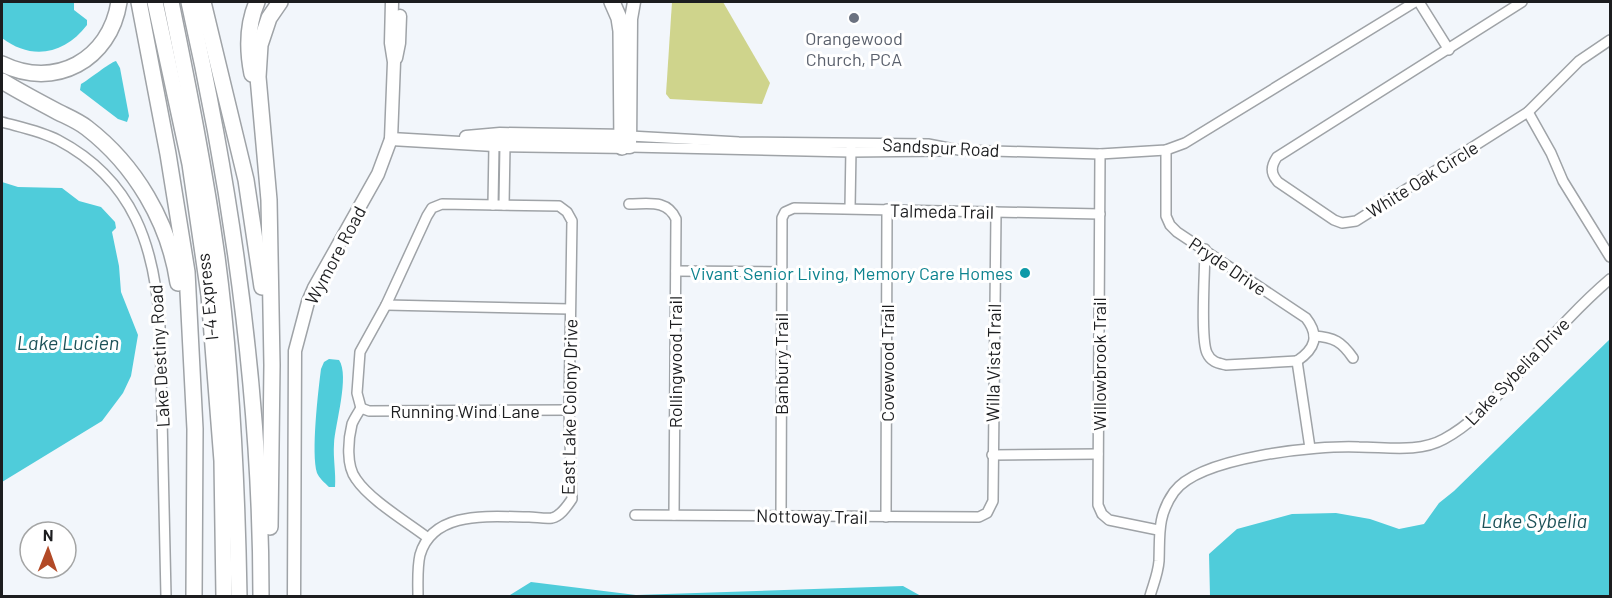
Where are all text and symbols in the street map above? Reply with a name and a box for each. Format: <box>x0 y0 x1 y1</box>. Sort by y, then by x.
marker: Orangewood Church, PCA <box>847 11 861 25</box>
place label: Orangewood Church, PCA <box>805 27 903 70</box>
street label: Sandspur Road <box>882 133 1000 161</box>
street label: White Oak Circle <box>1362 136 1482 222</box>
street label: Talmeda Trail <box>890 199 994 223</box>
street label: Wymore Road <box>300 202 370 308</box>
street label: Pryde Drive <box>1185 232 1271 300</box>
street label: I-4 Express <box>191 252 223 342</box>
place label: Vivant Senior Living, Memory Care Homes <box>690 262 1013 284</box>
marker: Vivant Senior Living, Memory Care Homes <box>1018 266 1032 280</box>
street label: Lake Destiny Road <box>144 284 174 428</box>
street label: Rollingwood Trail <box>664 296 686 428</box>
street label: Willowbrook Trail <box>1088 297 1110 431</box>
street label: Covewood Trail <box>876 304 898 422</box>
street label: Willa Vista Trail <box>981 304 1005 422</box>
street label: Banbury Trail <box>770 313 792 415</box>
street label: Lake Sybelia Drive <box>1460 313 1574 429</box>
street label: East Lake Colony Drive <box>556 319 582 495</box>
water label: Lake Lucien <box>17 330 119 354</box>
street label: Running Wind Lane <box>390 400 540 422</box>
street label: Nottoway Trail <box>756 504 868 528</box>
water label: Lake Sybelia <box>1481 508 1587 532</box>
north arrow <box>18 520 78 580</box>
text: N <box>43 525 54 544</box>

